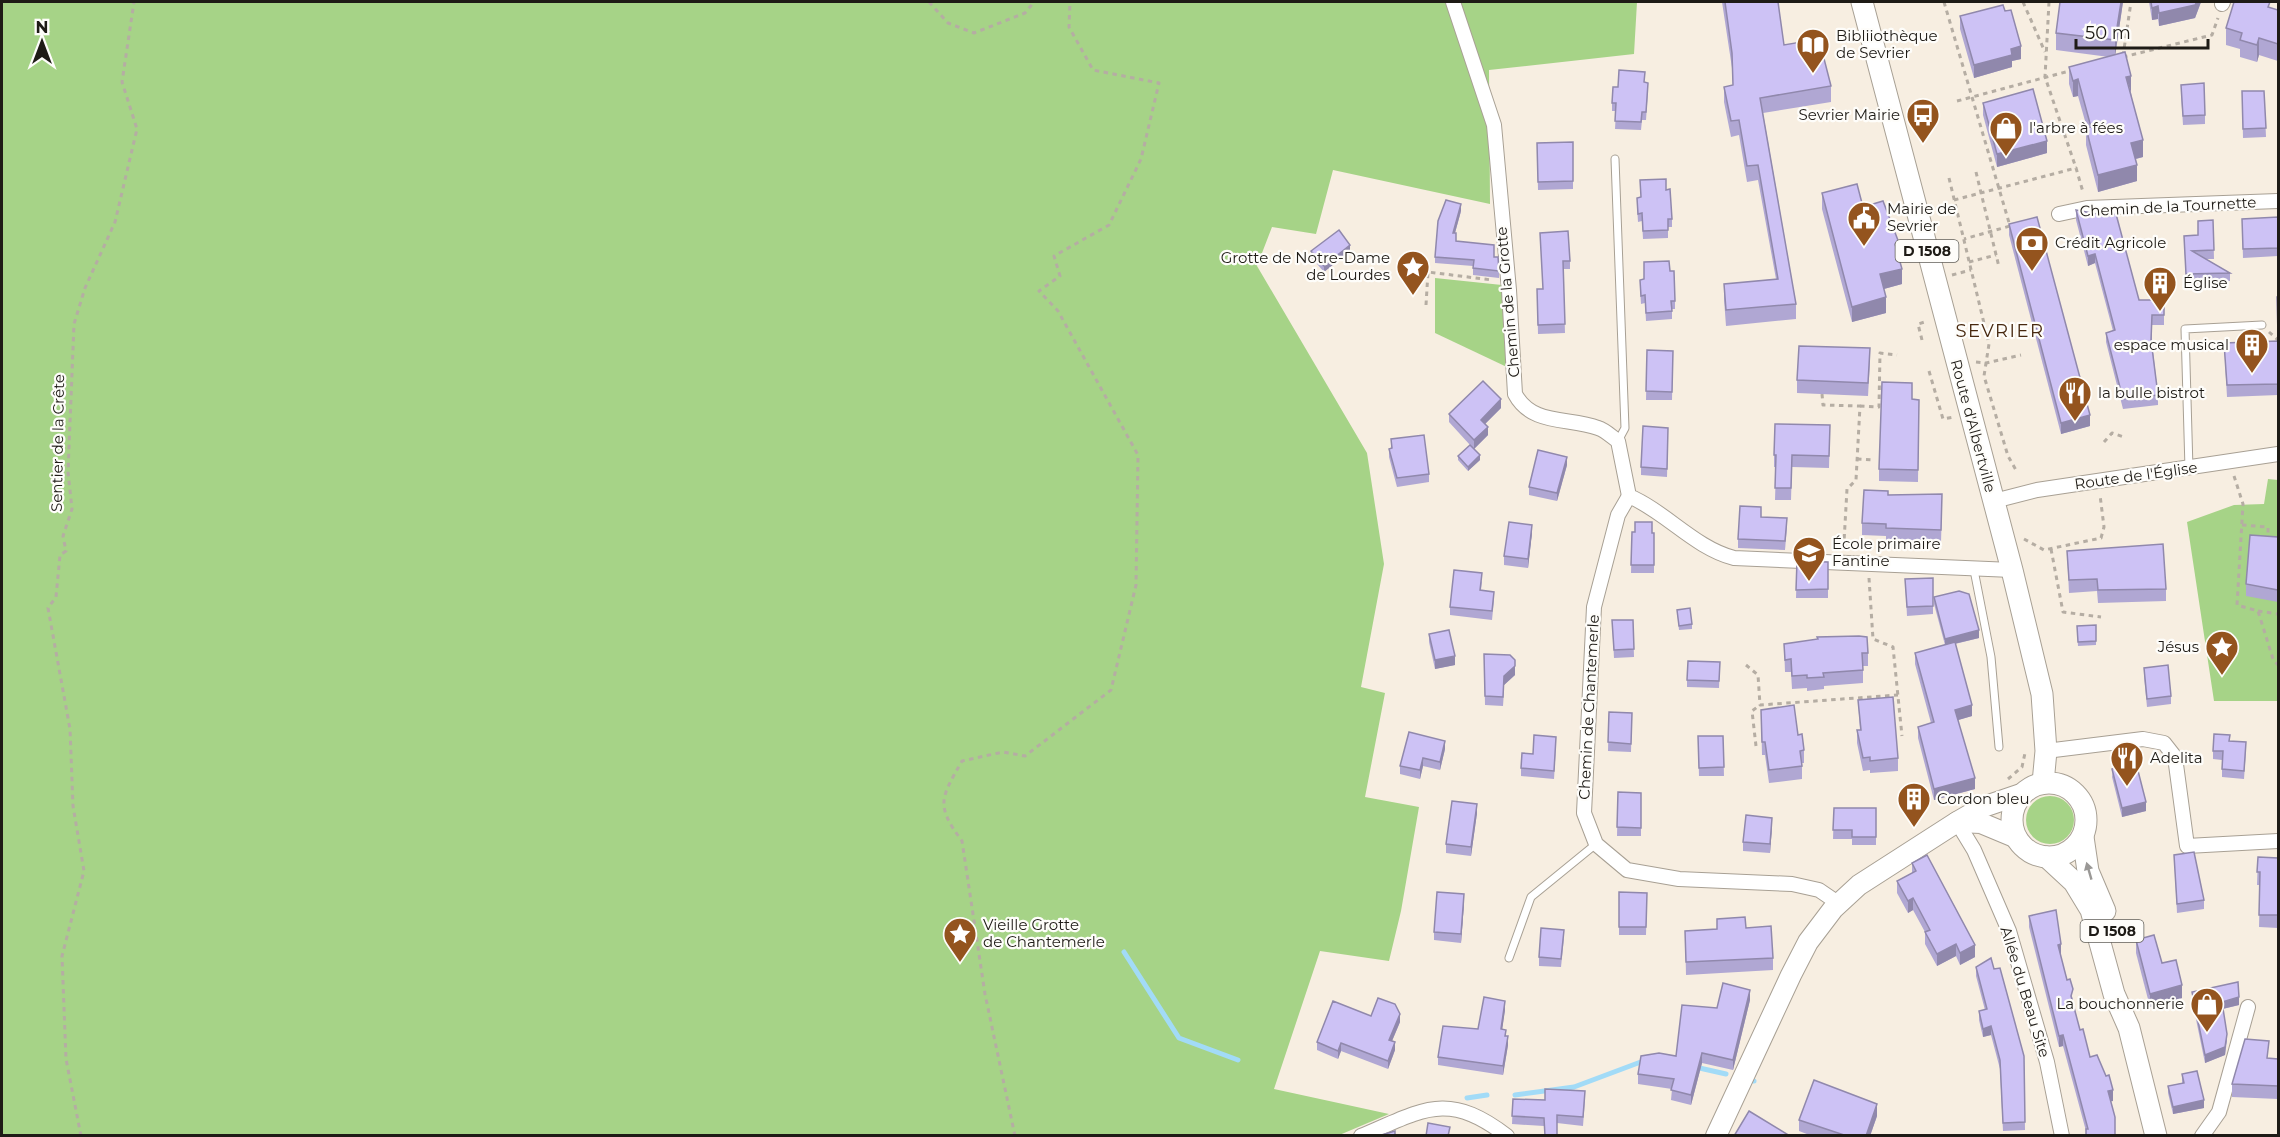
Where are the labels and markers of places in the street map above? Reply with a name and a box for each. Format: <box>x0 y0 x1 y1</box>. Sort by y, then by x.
place label: Bibliiothèque de Sevrier <box>1836 26 1938 62</box>
library icon: Bibliiothèque de Sevrier <box>1795 27 1831 74</box>
bus stop icon: Sevrier Mairie <box>1905 97 1941 144</box>
place label: Sevrier Mairie <box>1799 105 1900 124</box>
shop icon: l'arbre à fées <box>1988 110 2024 157</box>
place label: l'arbre à fées <box>2029 118 2123 137</box>
place label: Mairie de Sevrier <box>1887 199 1956 235</box>
public building icon: Mairie de Sevrier <box>1846 200 1882 247</box>
bank icon: Crédit Agricole <box>2014 225 2050 272</box>
place label: Crédit Agricole <box>2055 233 2166 252</box>
place label: Grotte de Notre-Dame de Lourdes <box>1221 248 1390 284</box>
place icon: Grotte de Notre-Dame de Lourdes <box>1395 249 1431 296</box>
building icon: Église <box>2142 265 2178 312</box>
place label: Église <box>2183 273 2228 292</box>
building icon: espace musical <box>2234 327 2270 374</box>
place label: espace musical <box>2114 335 2229 354</box>
restaurant icon: la bulle bistrot <box>2057 375 2093 422</box>
place label: la bulle bistrot <box>2098 383 2205 402</box>
place label: École primaire Fantine <box>1832 534 1940 570</box>
school or university icon: École primaire Fantine <box>1791 535 1827 582</box>
place icon: Jésus <box>2204 629 2240 676</box>
place label: Jésus <box>2157 637 2199 656</box>
restaurant icon: Adelita <box>2109 740 2145 787</box>
place label: Adelita <box>2150 748 2203 767</box>
building icon: Cordon bleu <box>1896 781 1932 828</box>
place label: Cordon bleu <box>1937 789 2030 808</box>
place label: Vieille Grotte de Chantemerle <box>983 915 1105 951</box>
place icon: Vieille Grotte de Chantemerle <box>942 916 978 963</box>
shop icon: La bouchonnerie <box>2189 986 2225 1033</box>
place label: La bouchonnerie <box>2057 994 2184 1013</box>

